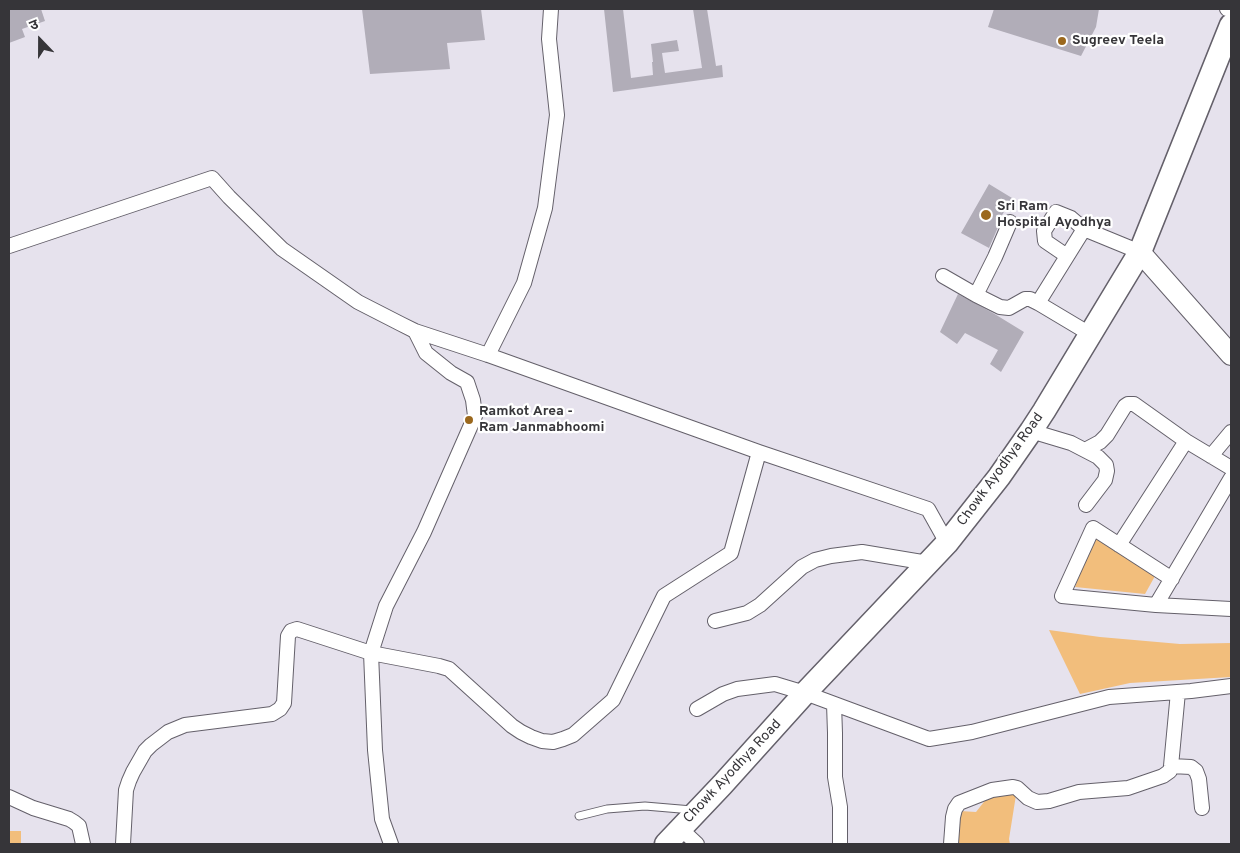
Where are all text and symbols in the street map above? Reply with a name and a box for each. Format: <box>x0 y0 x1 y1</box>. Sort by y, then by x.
north arrow <box>15 15 65 65</box>
text: उ <box>27 16 41 35</box>
place label: Sugreev Teela <box>1072 33 1164 49</box>
marker: Sugreev Teela <box>1056 35 1068 47</box>
place label: Sri Ram Hospital Ayodhya <box>997 199 1111 232</box>
marker: Sri Ram Hospital Ayodhya <box>979 208 993 222</box>
place label: Ramkot Area - Ram Janmabhoomi <box>479 404 605 437</box>
street label: Chowk Ayodhya Road <box>954 410 1048 530</box>
marker: Ramkot Area - Ram Janmabhoomi <box>463 414 475 426</box>
street label: Chowk Ayodhya Road <box>681 717 785 827</box>

